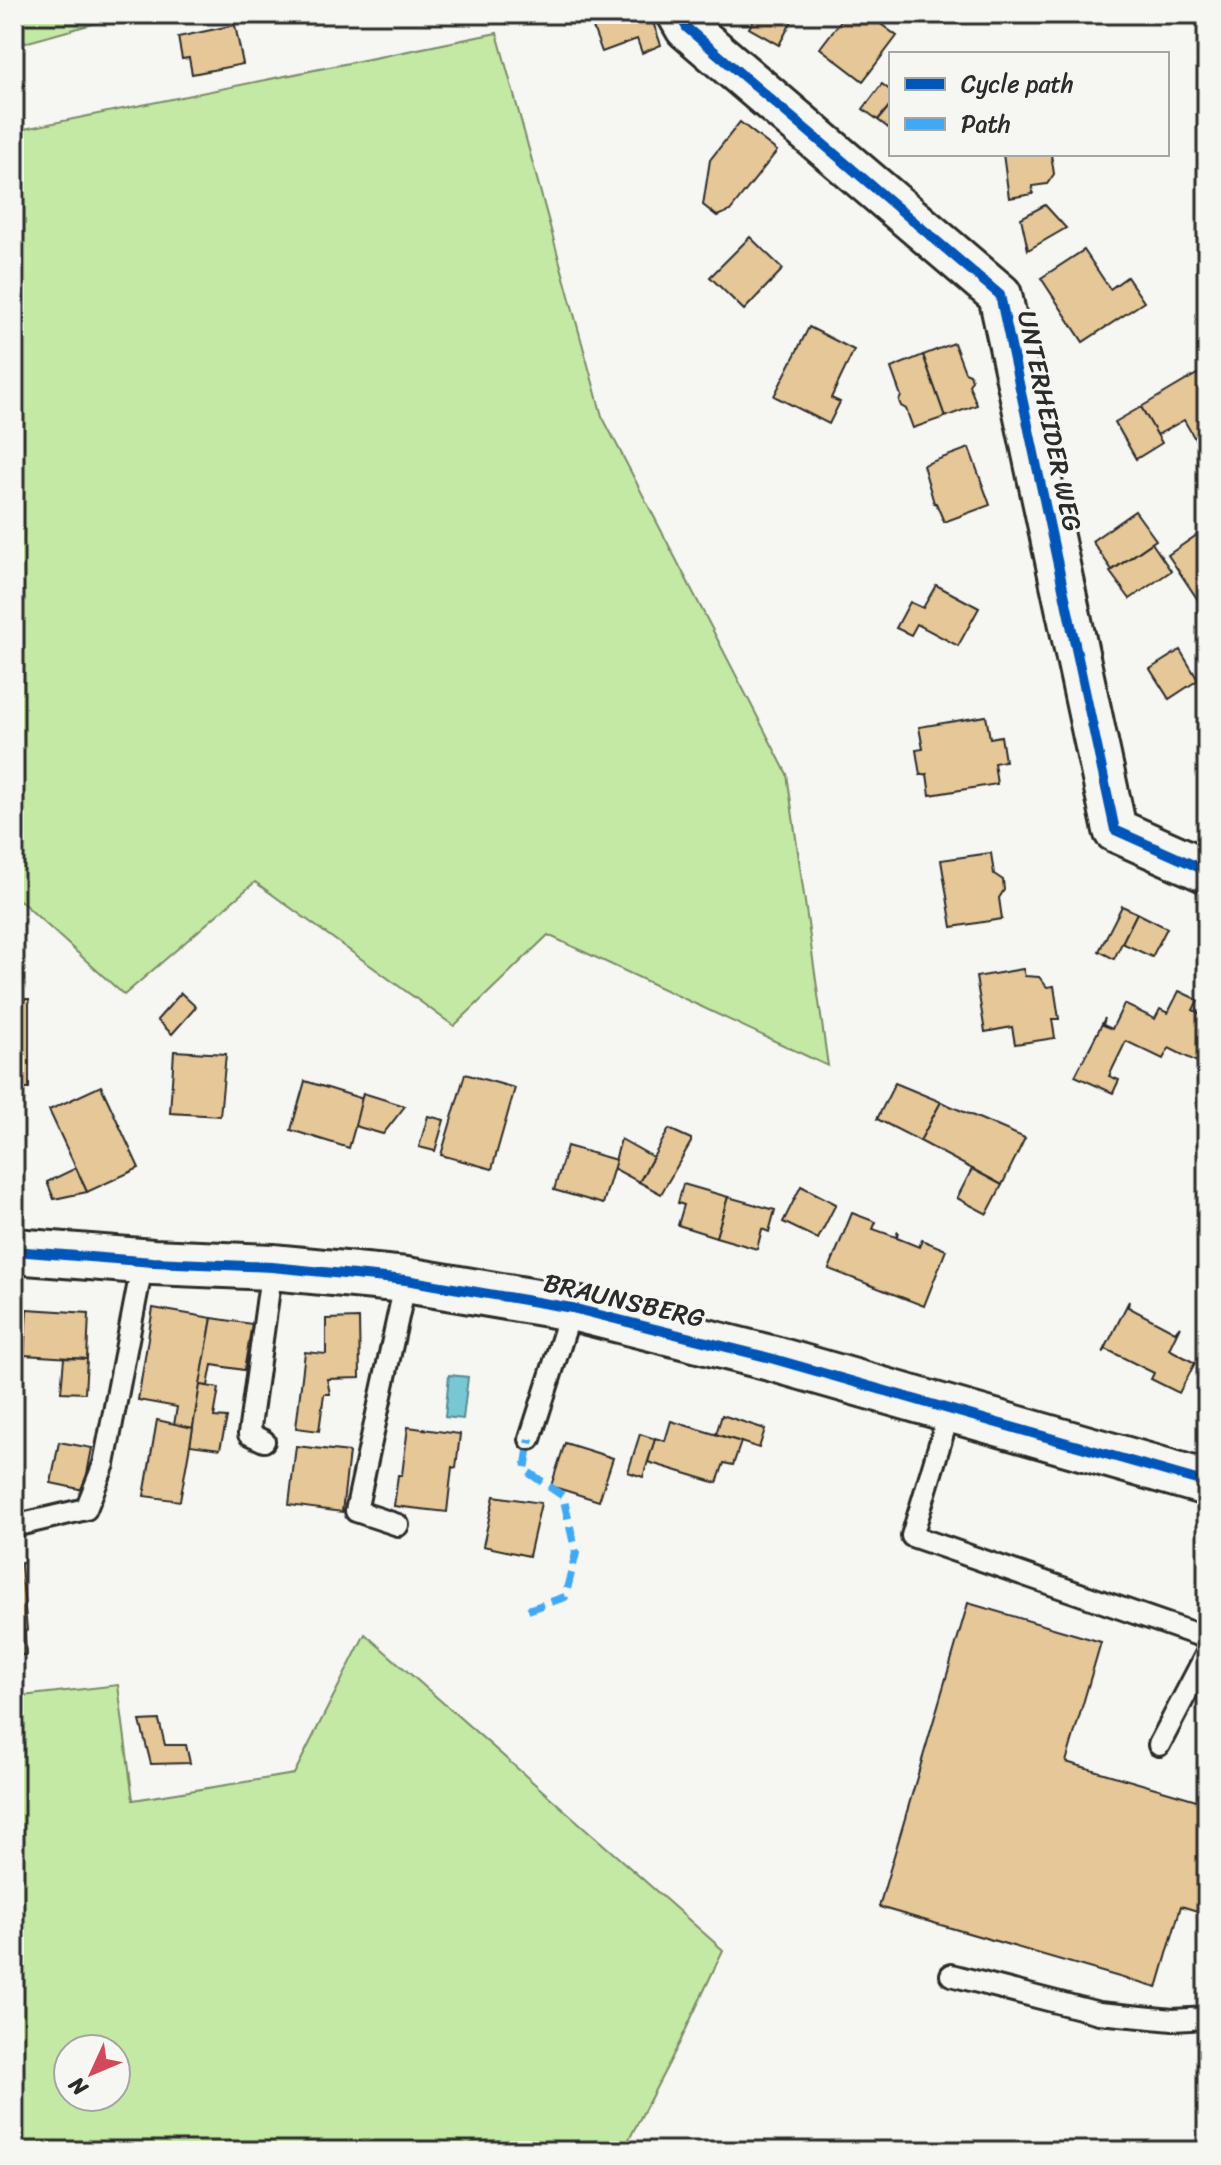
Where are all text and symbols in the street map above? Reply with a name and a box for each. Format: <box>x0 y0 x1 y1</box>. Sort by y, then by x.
legend <box>889 52 1169 156</box>
text: Cycle path <box>961 63 1074 105</box>
text: Path <box>961 103 1011 145</box>
street label: UNTERHEIDER WEG <box>1004 306 1096 536</box>
street label: BRAUNSBERG <box>539 1259 709 1341</box>
north arrow <box>52 2033 132 2113</box>
text: N <box>58 2067 98 2106</box>

